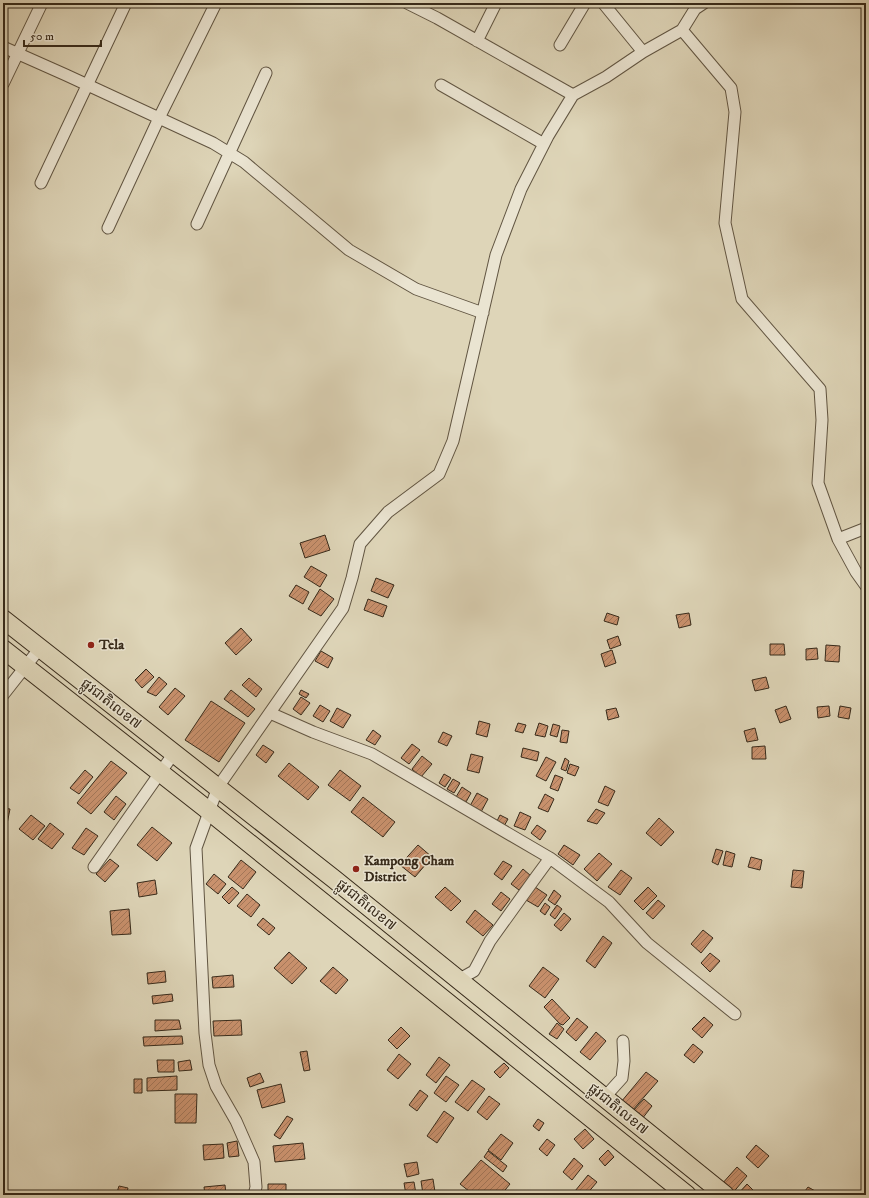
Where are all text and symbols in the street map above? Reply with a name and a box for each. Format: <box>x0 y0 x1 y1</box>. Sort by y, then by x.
scale bar <box>24 22 101 48</box>
text: 50 m <box>30 29 54 44</box>
place label: Tela <box>98 636 125 654</box>
marker: Tela <box>86 640 96 650</box>
street label: ផ្លូវជាតិលេខ៧ <box>76 675 145 735</box>
place label: Kampong Cham District <box>364 852 455 886</box>
marker: Kampong Cham District <box>351 864 361 874</box>
street label: ផ្លូវជាតិលេខ៧ <box>331 875 400 936</box>
street label: ផ្លូវជាតិលេខ៧ <box>583 1079 652 1140</box>

